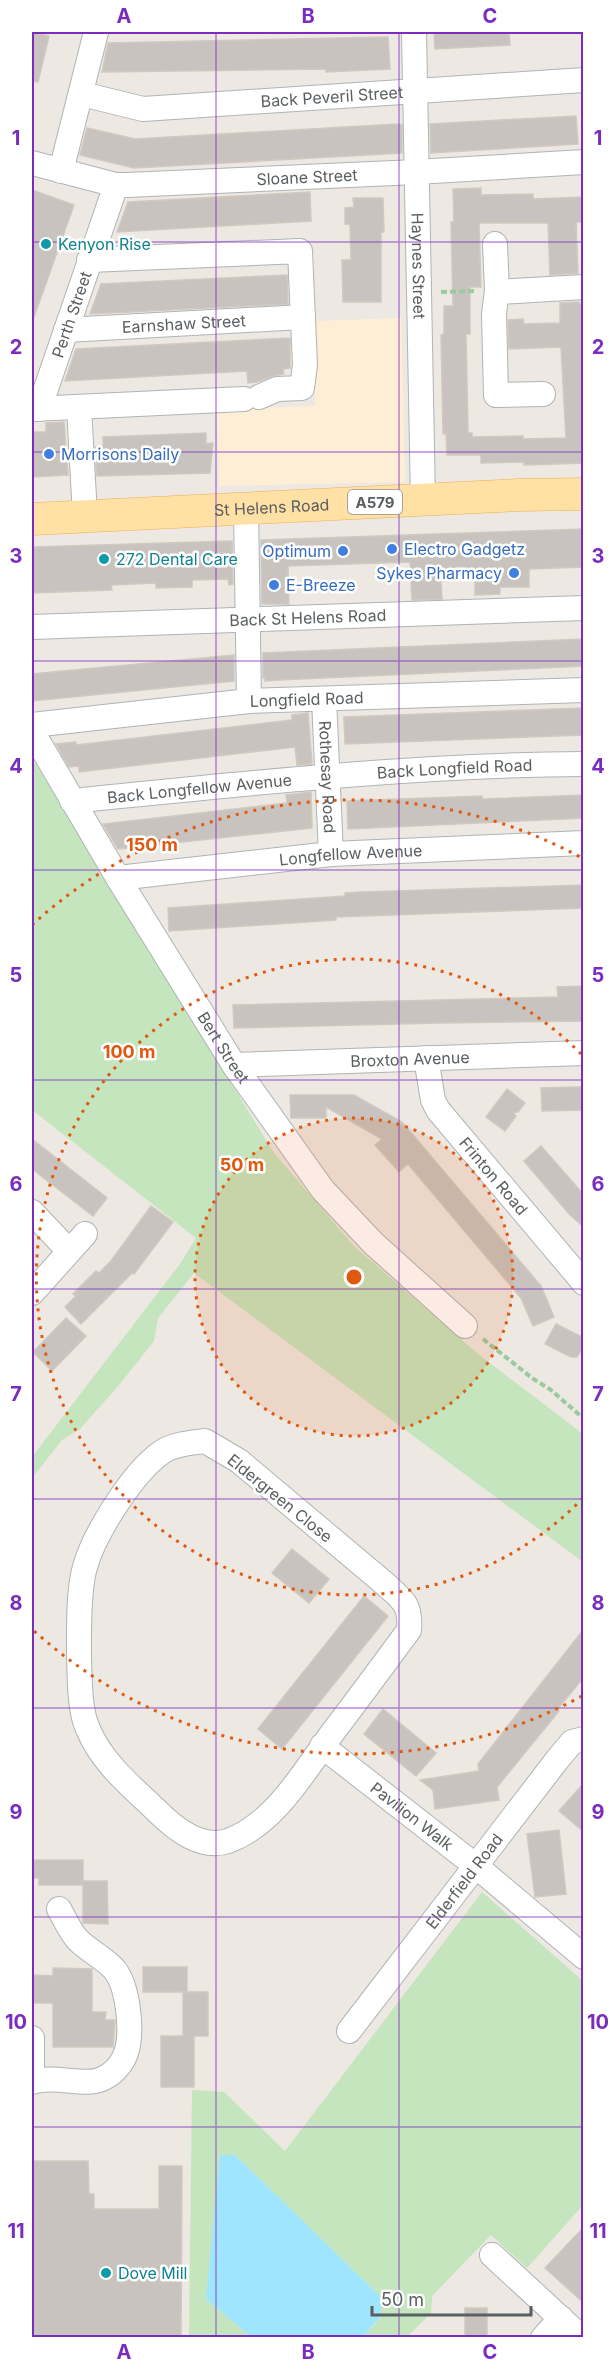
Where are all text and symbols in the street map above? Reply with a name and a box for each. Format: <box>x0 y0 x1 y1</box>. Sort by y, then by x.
text: A <box>117 4 132 28</box>
text: B <box>301 4 315 28</box>
text: C <box>483 4 497 28</box>
street label: Back Peveril Street <box>260 82 404 111</box>
text: 1 <box>12 126 20 150</box>
text: 1 <box>594 126 602 150</box>
street label: Sloane Street <box>256 165 358 189</box>
street label: Haynes Street <box>407 213 430 319</box>
place label: Kenyon Rise <box>58 234 151 254</box>
marker: Kenyon Rise <box>39 237 53 251</box>
street label: Perth Street <box>47 269 96 360</box>
street label: Earnshaw Street <box>121 310 246 337</box>
text: 2 <box>10 335 22 359</box>
text: 2 <box>592 335 604 359</box>
place label: Morrisons Daily <box>61 444 179 464</box>
marker: Morrisons Daily <box>42 447 56 461</box>
road number: A579 <box>348 490 402 514</box>
street label: St Helens Road <box>214 494 330 520</box>
place label: Electro Gadgetz <box>404 539 525 559</box>
place label: Optimum <box>262 541 331 561</box>
marker: Electro Gadgetz <box>385 542 399 556</box>
text: 3 <box>10 544 22 568</box>
marker: Optimum <box>336 544 350 558</box>
text: 3 <box>592 544 604 568</box>
place label: 272 Dental Care <box>116 549 238 569</box>
marker: 272 Dental Care <box>97 552 111 566</box>
place label: Sykes Pharmacy <box>376 563 502 583</box>
marker: Sykes Pharmacy <box>507 566 521 580</box>
place label: E-Breeze <box>286 575 356 595</box>
marker: E-Breeze <box>267 578 281 592</box>
street label: Back St Helens Road <box>229 605 387 630</box>
street label: Longfield Road <box>249 687 364 711</box>
street label: Rothesay Road <box>315 720 340 834</box>
text: 4 <box>9 754 23 778</box>
text: 4 <box>591 754 605 778</box>
street label: Back Longfield Road <box>376 755 533 783</box>
street label: Back Longfellow Avenue <box>106 770 293 807</box>
text: 150 m <box>126 834 178 855</box>
street label: Longfellow Avenue <box>278 840 423 870</box>
text: 5 <box>10 963 22 987</box>
text: 5 <box>592 963 604 987</box>
street label: Bert Street <box>193 1008 254 1087</box>
text: 100 m <box>103 1041 155 1062</box>
street label: Broxton Avenue <box>350 1047 470 1071</box>
street label: Frinton Road <box>455 1133 532 1219</box>
text: 50 m <box>220 1154 264 1175</box>
text: 6 <box>10 1172 23 1196</box>
text: 6 <box>592 1172 605 1196</box>
centre of rings <box>344 1267 364 1287</box>
text: 7 <box>10 1382 22 1406</box>
text: 7 <box>592 1382 604 1406</box>
street label: Eldergreen Close <box>223 1449 337 1547</box>
text: 8 <box>9 1591 23 1615</box>
text: 8 <box>591 1591 605 1615</box>
street label: Pavilion Walk <box>366 1778 458 1855</box>
text: 9 <box>10 1800 23 1824</box>
text: 9 <box>592 1800 605 1824</box>
street label: Elderfield Road <box>421 1829 507 1933</box>
text: 10 <box>5 2010 27 2034</box>
text: 10 <box>587 2010 609 2034</box>
text: 11 <box>7 2219 25 2243</box>
text: 11 <box>589 2219 607 2243</box>
place label: Dove Mill <box>118 2263 187 2283</box>
marker: Dove Mill <box>99 2266 113 2280</box>
scale bar <box>372 2279 531 2317</box>
text: 50 m <box>381 2289 424 2310</box>
text: A <box>117 2340 132 2364</box>
text: B <box>301 2340 315 2364</box>
text: C <box>483 2340 497 2364</box>

